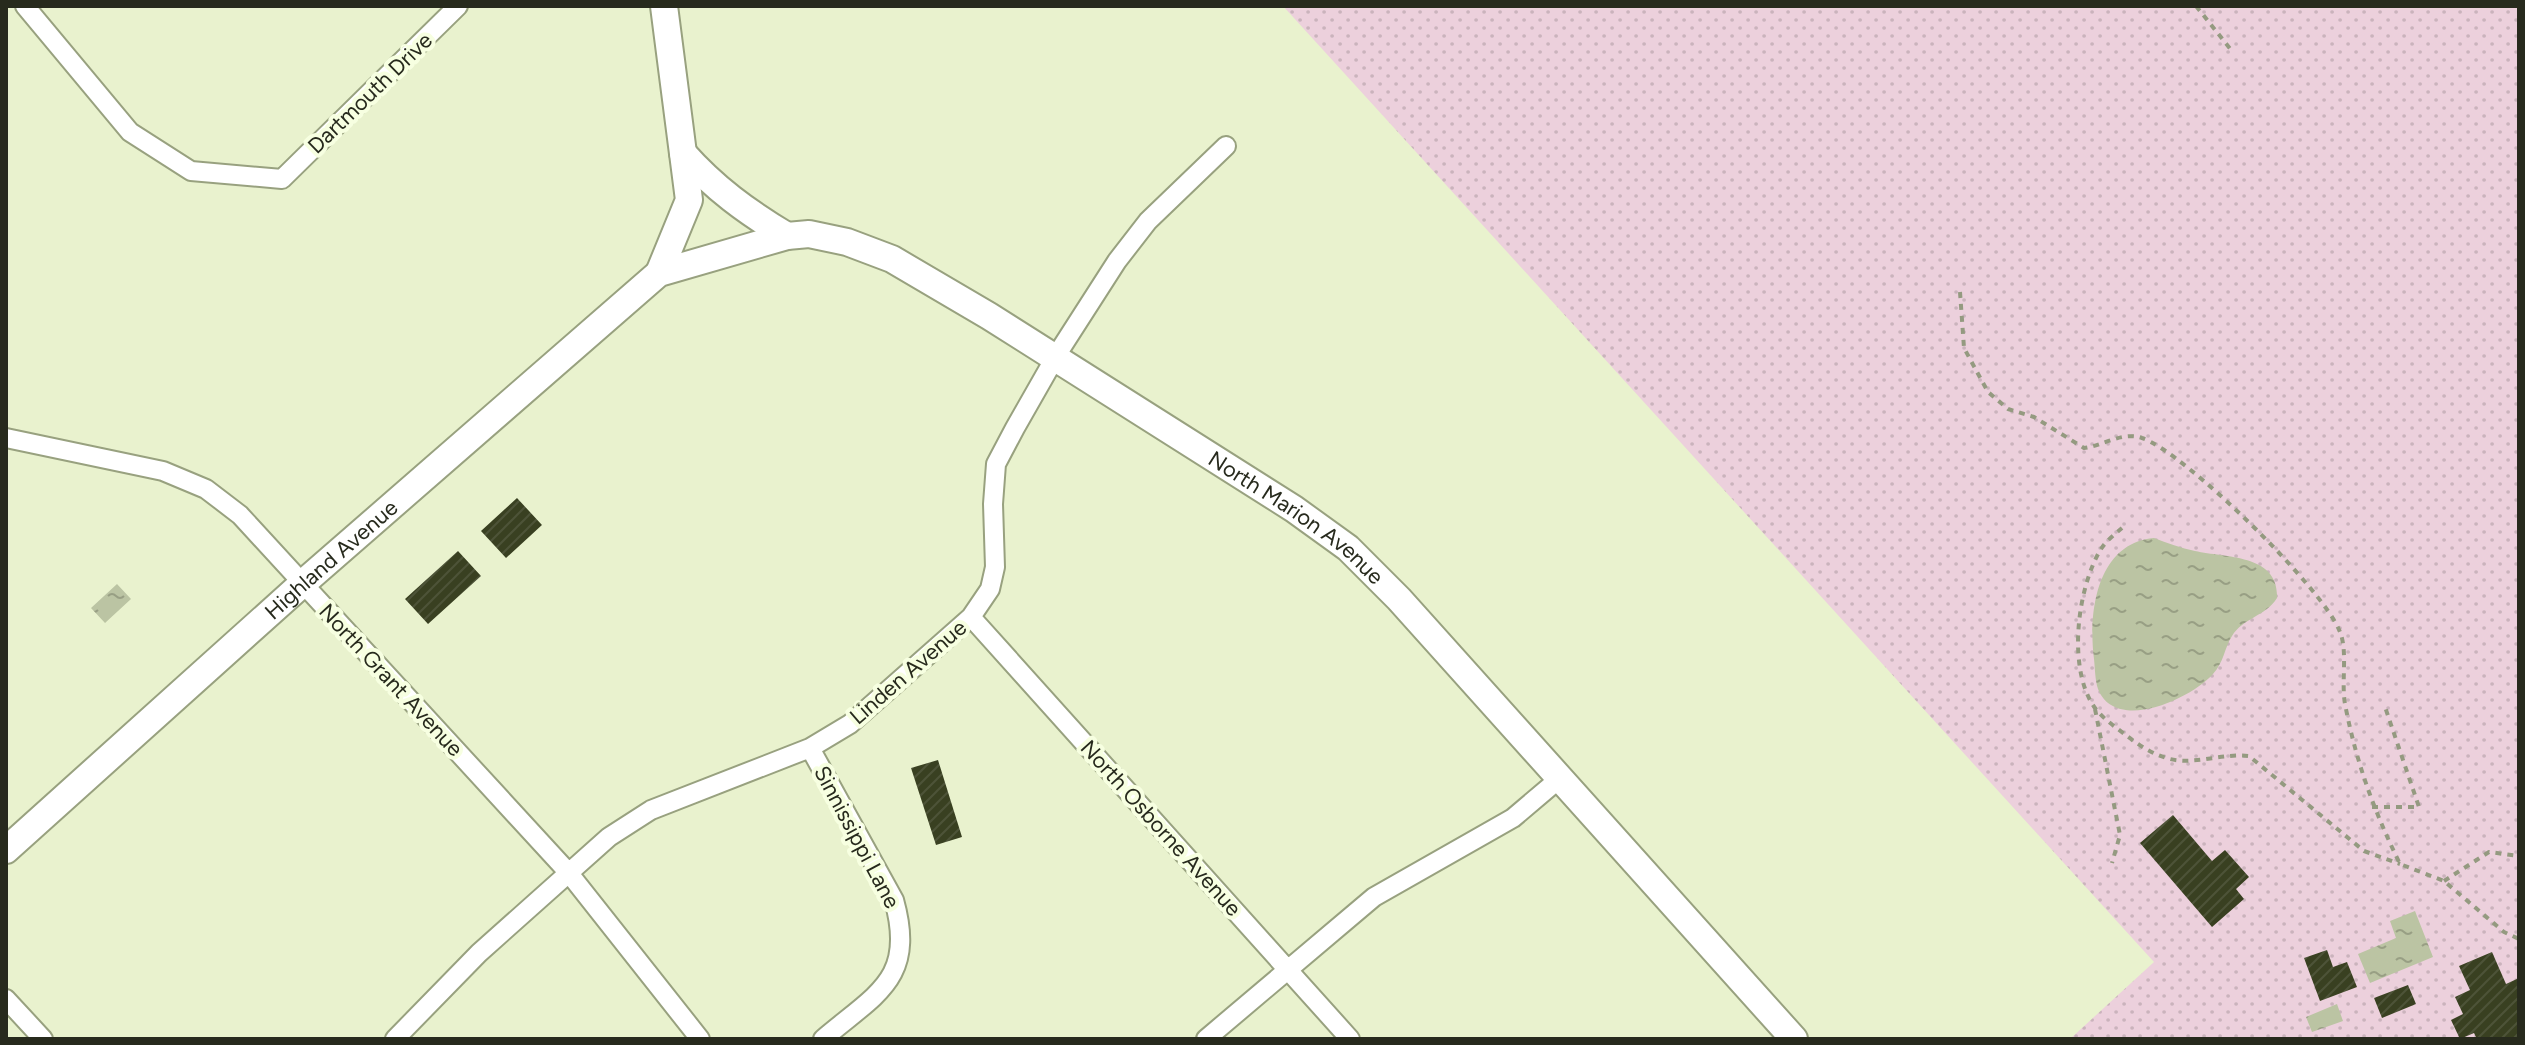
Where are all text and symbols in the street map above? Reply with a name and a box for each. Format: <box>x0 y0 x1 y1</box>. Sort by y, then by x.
street label: Dartmouth Drive <box>302 27 438 159</box>
street label: North Marion Avenue <box>1204 445 1390 590</box>
street label: Highland Avenue <box>259 494 403 625</box>
street label: North Grant Avenue <box>313 598 469 762</box>
street label: Linden Avenue <box>844 614 972 730</box>
street label: North Osborne Avenue <box>1075 734 1247 922</box>
street label: Sinnissippi Lane <box>808 761 906 913</box>

